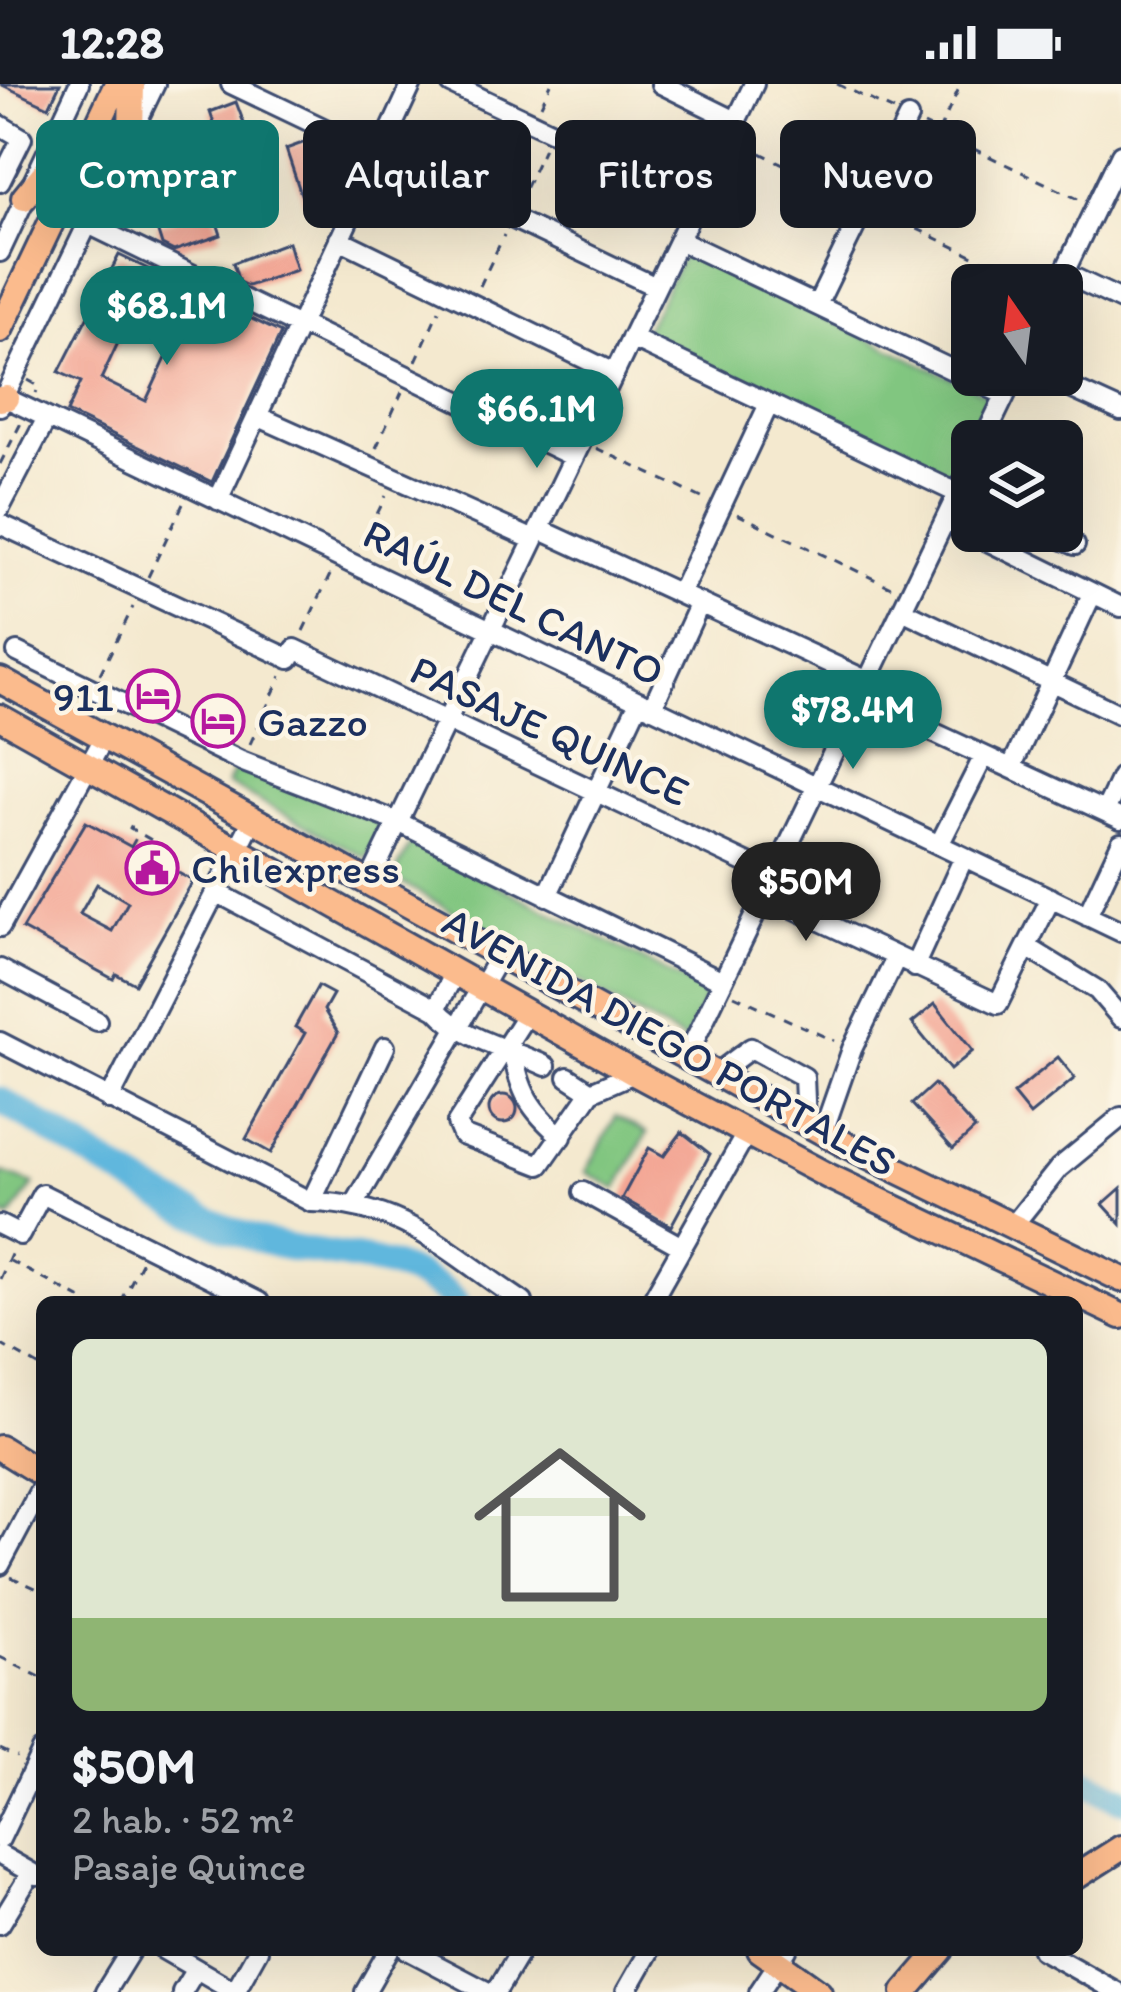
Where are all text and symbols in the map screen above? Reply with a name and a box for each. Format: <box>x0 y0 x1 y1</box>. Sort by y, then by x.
text: 12:28 <box>60 15 164 69</box>
chip: Comprar <box>36 120 279 228</box>
chip: Alquilar <box>303 120 531 228</box>
chip: Filtros <box>555 120 756 228</box>
chip: Nuevo <box>780 120 976 228</box>
north arrow <box>951 264 1083 396</box>
map controls <box>951 264 1083 552</box>
pin: $68.1M <box>69 266 265 368</box>
text: $68.1M <box>107 281 227 328</box>
pin: $66.1M <box>439 369 635 471</box>
text: $66.1M <box>477 384 597 431</box>
button: layers <box>951 420 1083 552</box>
street label: RAÚL DEL CANTO <box>355 508 672 697</box>
street label: PASAJE QUINCE <box>403 644 697 817</box>
hotel icon: 911 <box>125 668 181 724</box>
pin: $78.4M <box>755 670 951 772</box>
place label: 911 <box>53 671 114 722</box>
text: $78.4M <box>791 685 915 732</box>
hotel icon: Gazzo <box>190 693 246 749</box>
place label: Gazzo <box>257 696 368 747</box>
public building icon: Chilexpress <box>124 840 180 896</box>
pin: $50M <box>735 842 877 944</box>
place label: Chilexpress <box>191 843 400 894</box>
text: $50M <box>759 857 853 904</box>
street label: AVENIDA DIEGO PORTALES <box>434 895 906 1188</box>
icon: home <box>452 1417 668 1633</box>
text: $50M <box>72 1735 196 1796</box>
text: 2 hab. · 52 m² <box>72 1796 294 1843</box>
text: Pasaje Quince <box>72 1843 306 1890</box>

